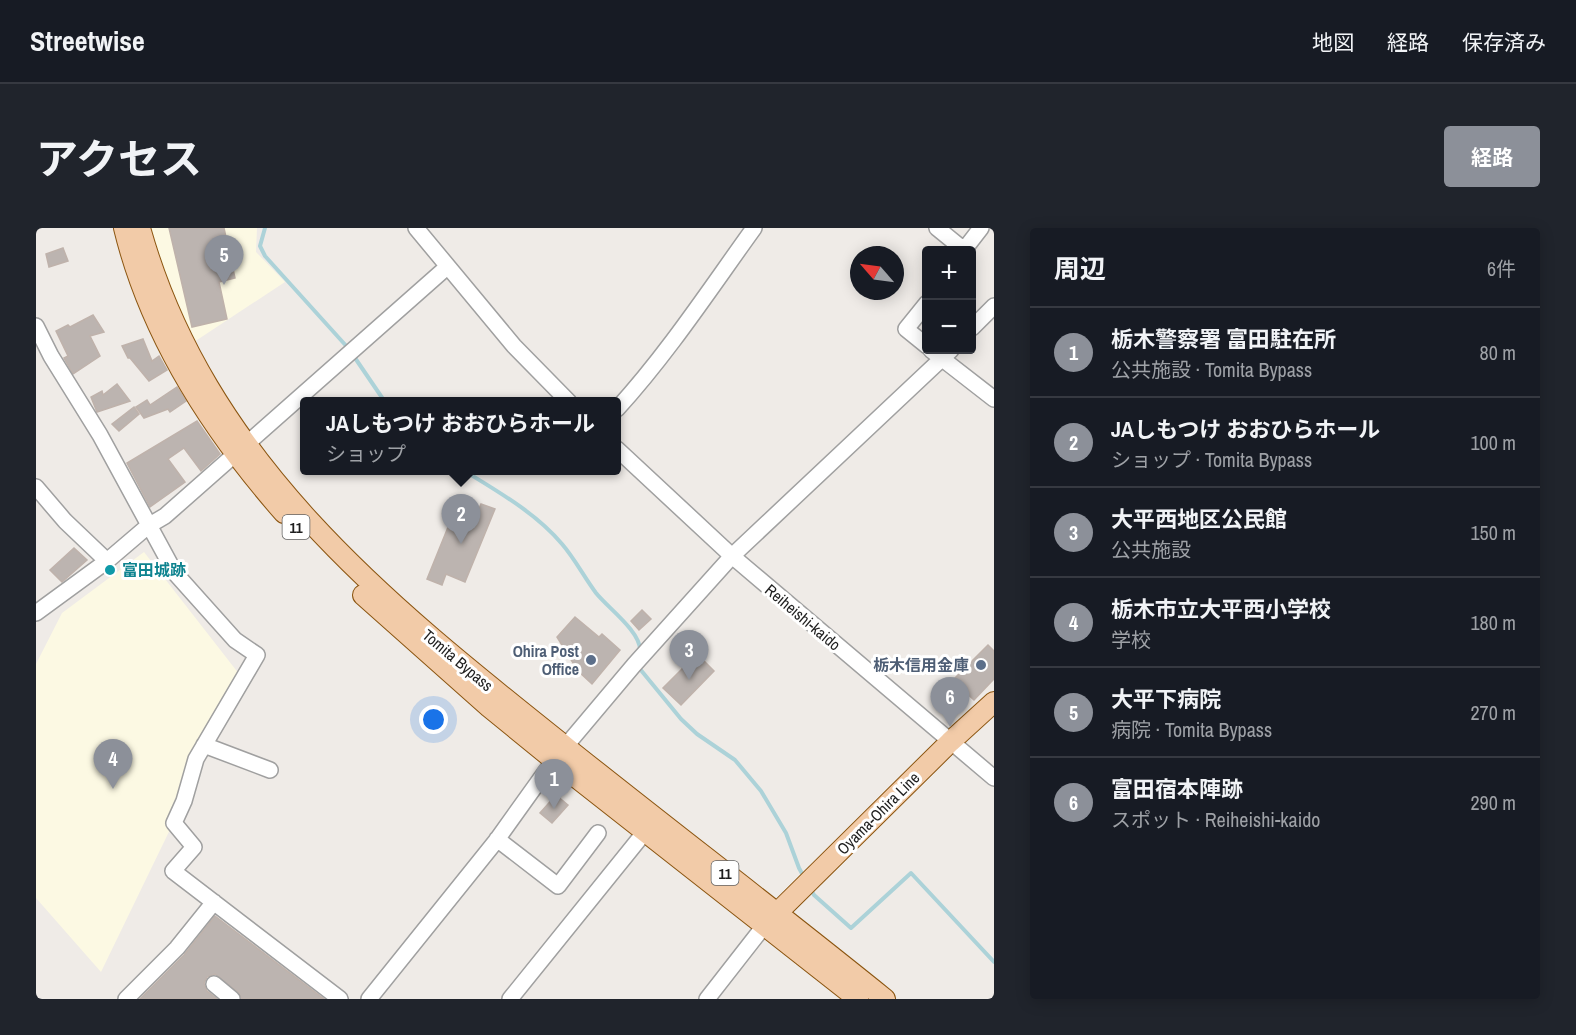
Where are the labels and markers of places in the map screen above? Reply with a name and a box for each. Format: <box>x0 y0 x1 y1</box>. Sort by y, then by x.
pin: 5 <box>204 236 243 285</box>
pin: 2 <box>442 494 480 544</box>
place label: 富田城跡 <box>122 559 186 581</box>
marker: 富田城跡 <box>103 563 117 577</box>
pin: 3 <box>670 630 708 680</box>
place label: Ohira Post Office <box>513 640 580 680</box>
marker: Ohira Post Office <box>584 653 598 667</box>
place label: 栃木信用金庫 <box>873 654 969 676</box>
marker: 栃木信用金庫 <box>974 658 988 672</box>
pin: 6 <box>930 678 970 727</box>
pin: 4 <box>94 740 133 789</box>
pin: 1 <box>534 760 574 809</box>

